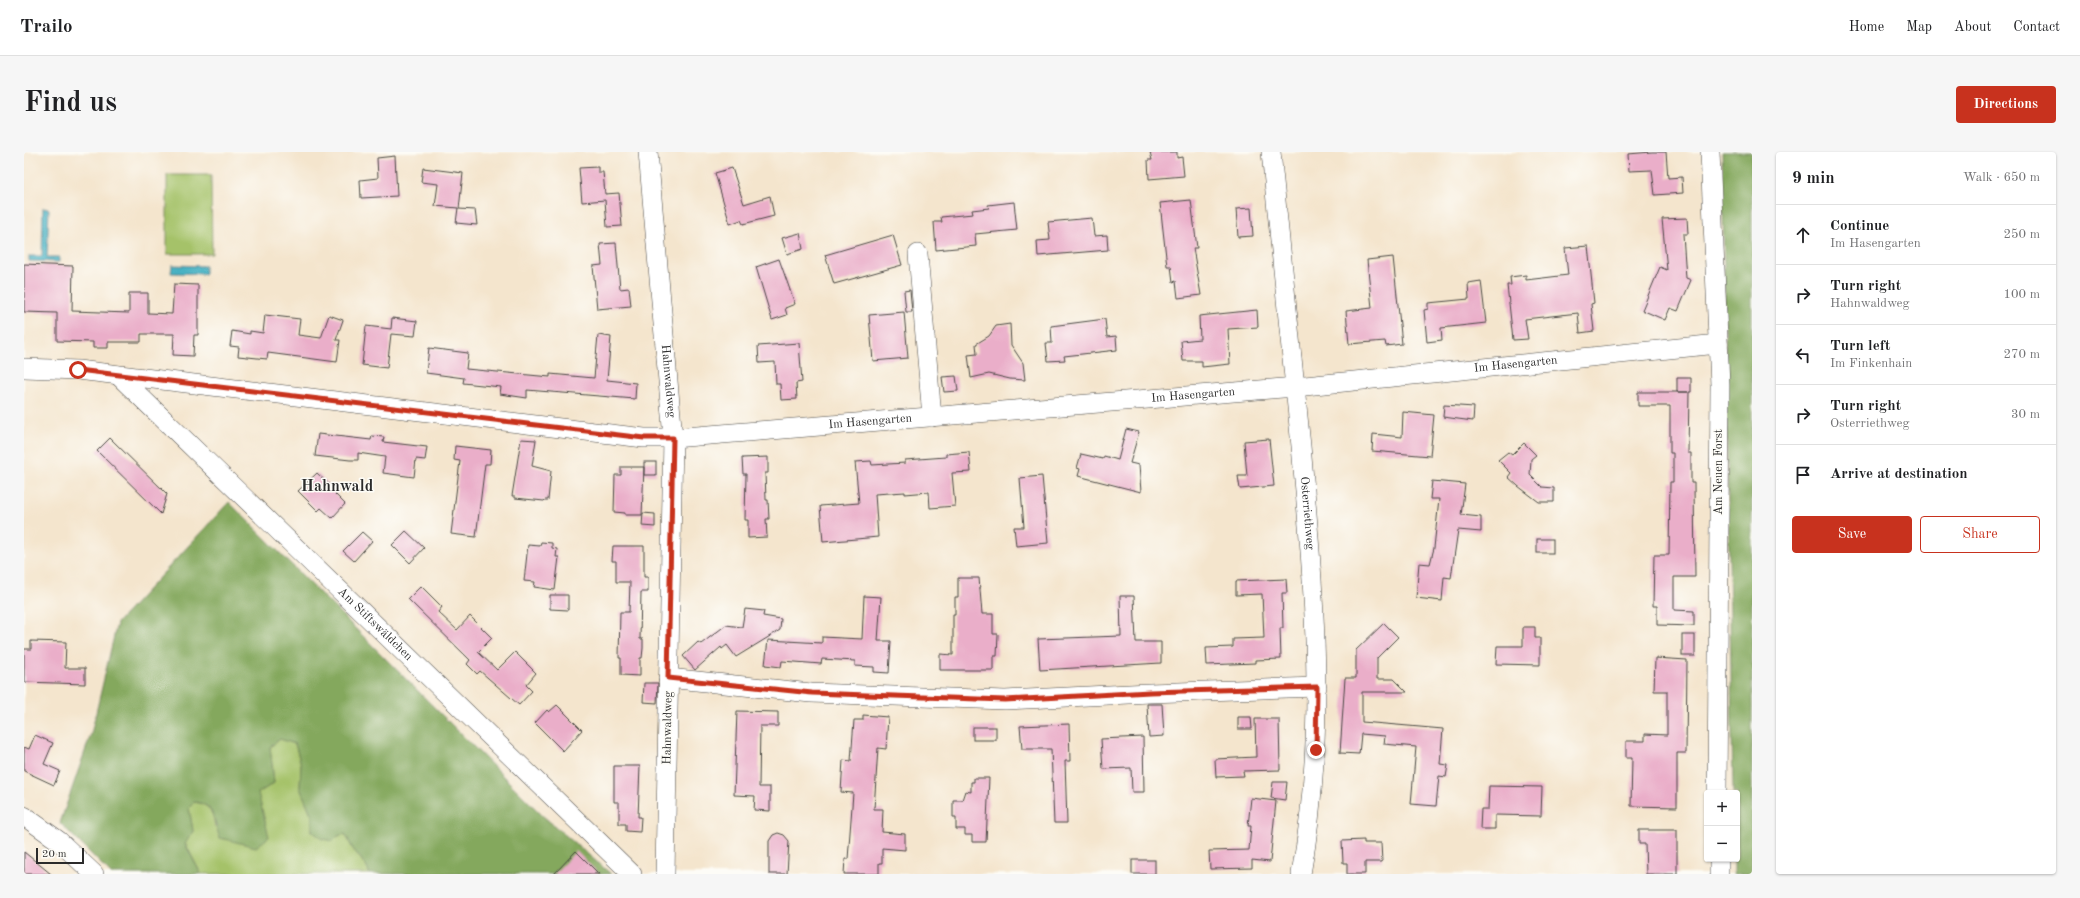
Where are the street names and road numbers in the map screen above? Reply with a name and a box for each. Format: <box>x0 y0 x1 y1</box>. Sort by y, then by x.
street label: Hahnwaldweg <box>659 344 677 419</box>
street label: Im Hasengarten <box>1473 354 1558 375</box>
street label: Im Hasengarten <box>1151 386 1236 405</box>
street label: Im Hasengarten <box>828 412 913 431</box>
street label: Am Neuen Forst <box>1713 429 1725 515</box>
street label: Osterriethweg <box>1298 476 1316 551</box>
street label: Am Stiftswäldchen <box>335 586 415 663</box>
street label: Hahnwaldweg <box>661 691 675 765</box>

